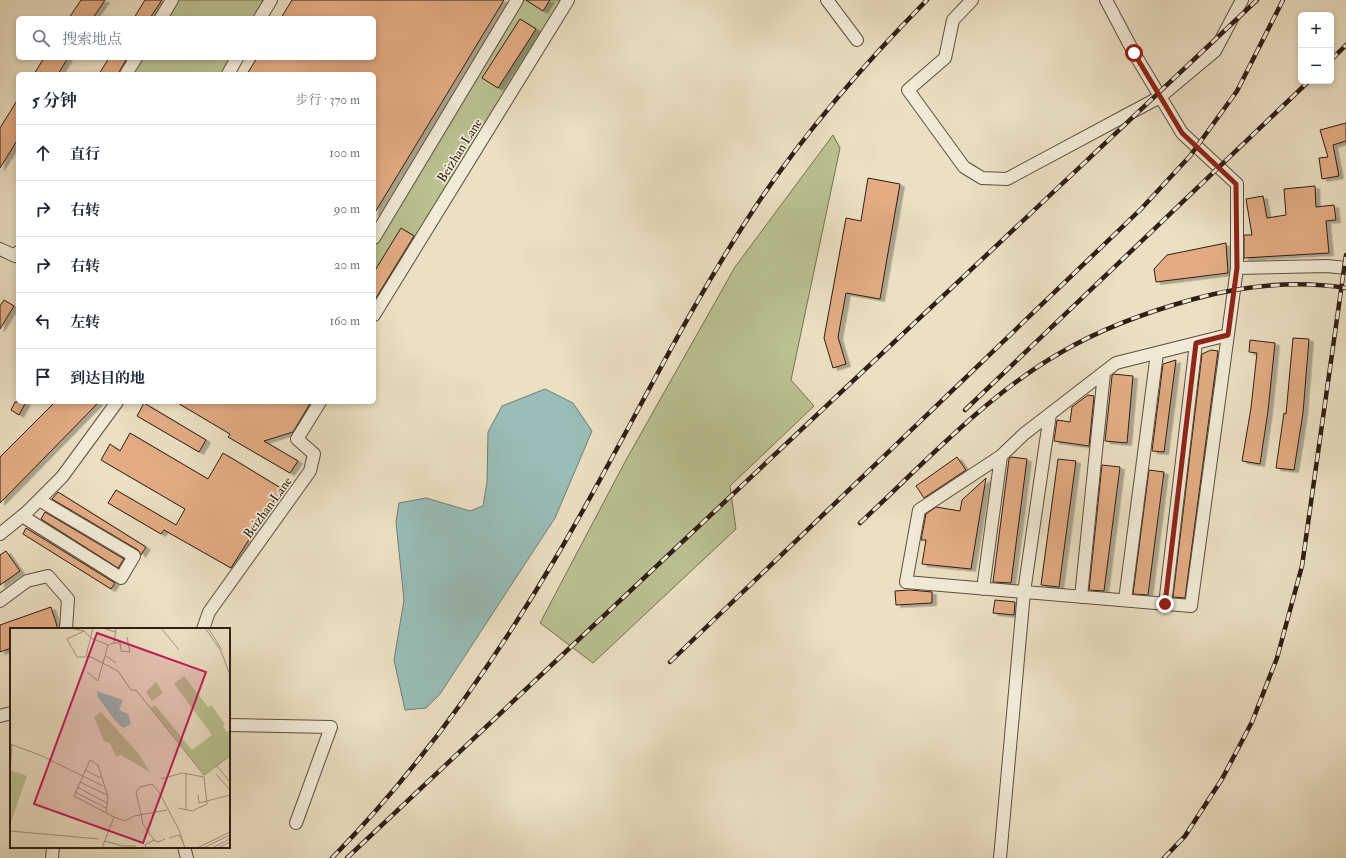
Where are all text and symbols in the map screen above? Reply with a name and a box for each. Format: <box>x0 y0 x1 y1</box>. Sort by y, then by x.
map controls <box>1298 12 1334 84</box>
button: + <box>1298 12 1334 48</box>
search box <box>16 16 376 60</box>
icon: search <box>30 27 52 49</box>
text: 搜索地点 <box>62 30 122 49</box>
route start <box>1125 44 1143 62</box>
button: − <box>1298 48 1334 84</box>
text: 5 分钟 <box>32 90 77 111</box>
text: 步行 · 370 m <box>296 92 360 108</box>
street label: Beizhan Lane <box>434 115 486 185</box>
icon: ahead <box>32 142 54 164</box>
text: 直行 <box>70 145 100 164</box>
text: 100 m <box>329 145 360 161</box>
icon: right <box>32 198 54 220</box>
text: 右转 <box>70 201 100 220</box>
text: 90 m <box>334 201 360 217</box>
icon: right <box>32 254 54 276</box>
text: 右转 <box>70 257 100 276</box>
text: 20 m <box>334 257 360 273</box>
icon: left <box>32 310 54 332</box>
text: 左转 <box>70 313 100 332</box>
text: 160 m <box>329 313 360 329</box>
icon: arrive <box>32 366 54 388</box>
text: 到达目的地 <box>70 369 145 388</box>
street label: Beizhan Lane <box>240 473 296 542</box>
route end <box>1156 595 1174 613</box>
inset map <box>10 628 230 848</box>

